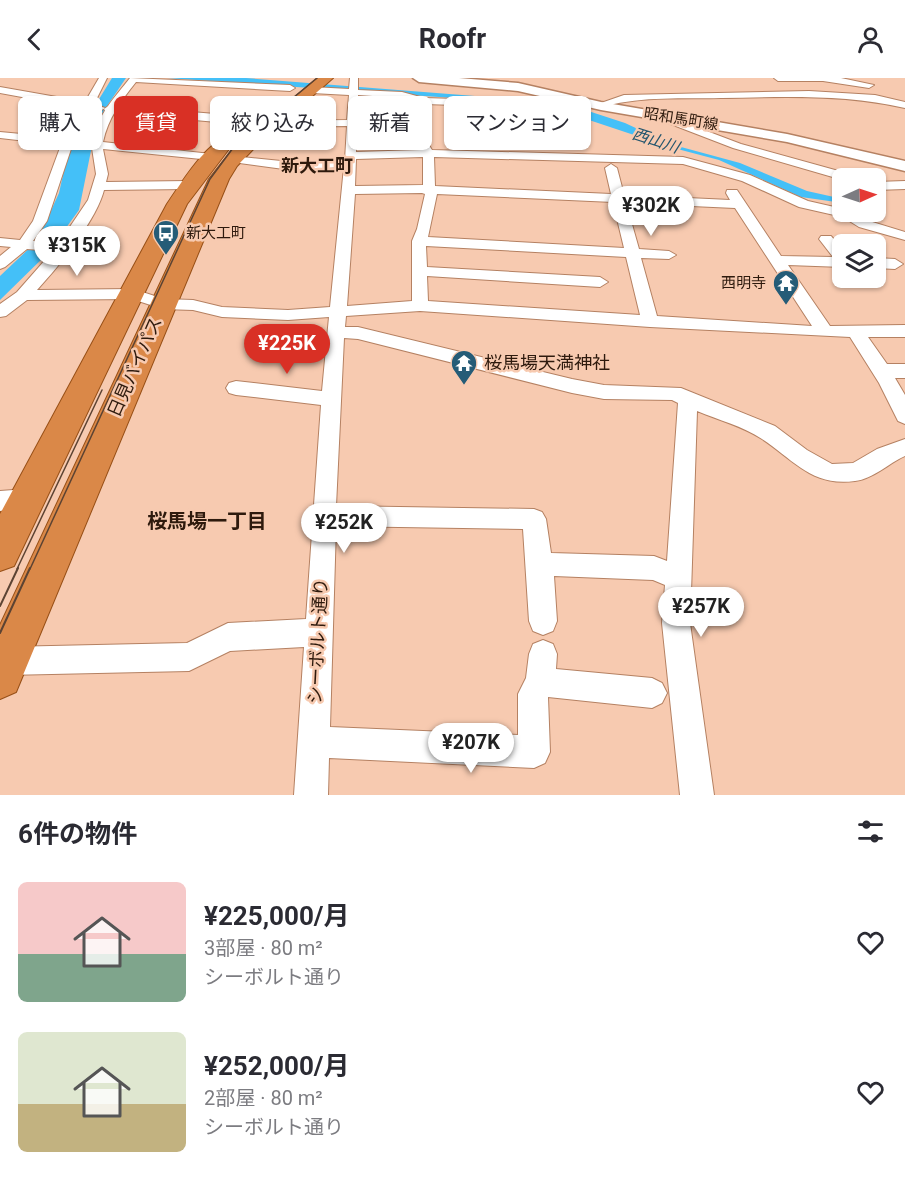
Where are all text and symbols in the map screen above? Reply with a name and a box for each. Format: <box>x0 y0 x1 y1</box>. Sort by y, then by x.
icon: back <box>18 23 51 56</box>
text: Roofr <box>419 23 486 55</box>
icon: person <box>854 23 887 56</box>
chip: 購入 <box>18 96 102 150</box>
chip: 賃貸 <box>114 96 198 150</box>
chip: 絞り込み <box>210 96 336 150</box>
chip: 新着 <box>348 96 432 150</box>
chip: マンション <box>444 96 591 150</box>
street label: 昭和馬町線 <box>643 104 719 134</box>
water label: 西山川 <box>630 124 684 158</box>
district label: 新大工町 <box>281 155 353 176</box>
north arrow <box>832 168 886 222</box>
map controls <box>832 168 886 288</box>
pin: ¥302K <box>609 186 693 237</box>
text: ¥302K <box>622 193 680 217</box>
bus stop icon: 新大工町 <box>151 218 181 256</box>
place label: 新大工町 <box>186 224 246 242</box>
pin: ¥315K <box>35 226 119 277</box>
text: ¥315K <box>48 233 106 257</box>
button: layers <box>832 234 886 288</box>
temple icon: 西明寺 <box>771 268 801 306</box>
place label: 西明寺 <box>721 274 766 292</box>
street label: 日見バイパス <box>103 313 166 420</box>
pin: ¥225K <box>245 324 329 375</box>
text: ¥225K <box>258 331 316 355</box>
temple icon: 桜馬場天満神社 <box>449 348 479 386</box>
place label: 桜馬場天満神社 <box>484 352 610 373</box>
pin: ¥252K <box>302 503 386 554</box>
district label: 桜馬場一丁目 <box>147 509 267 533</box>
text: ¥252K <box>315 510 373 534</box>
street label: シーボルト通り <box>304 578 331 704</box>
pin: ¥257K <box>659 587 743 638</box>
text: ¥257K <box>672 594 730 618</box>
pin: ¥207K <box>429 723 513 774</box>
text: ¥207K <box>442 730 500 754</box>
icon: filters <box>854 815 887 848</box>
text: 6件の物件 <box>18 819 137 849</box>
text: ¥225,000/月 <box>204 901 350 931</box>
icon: home <box>66 906 138 978</box>
icon: heart <box>854 926 887 959</box>
text: 3部屋 · 80 m² <box>204 936 323 960</box>
text: シーボルト通り <box>204 965 344 989</box>
text: ¥252,000/月 <box>204 1051 350 1081</box>
icon: home <box>66 1056 138 1128</box>
icon: heart <box>854 1076 887 1109</box>
text: 2部屋 · 80 m² <box>204 1086 323 1110</box>
text: シーボルト通り <box>204 1115 344 1139</box>

